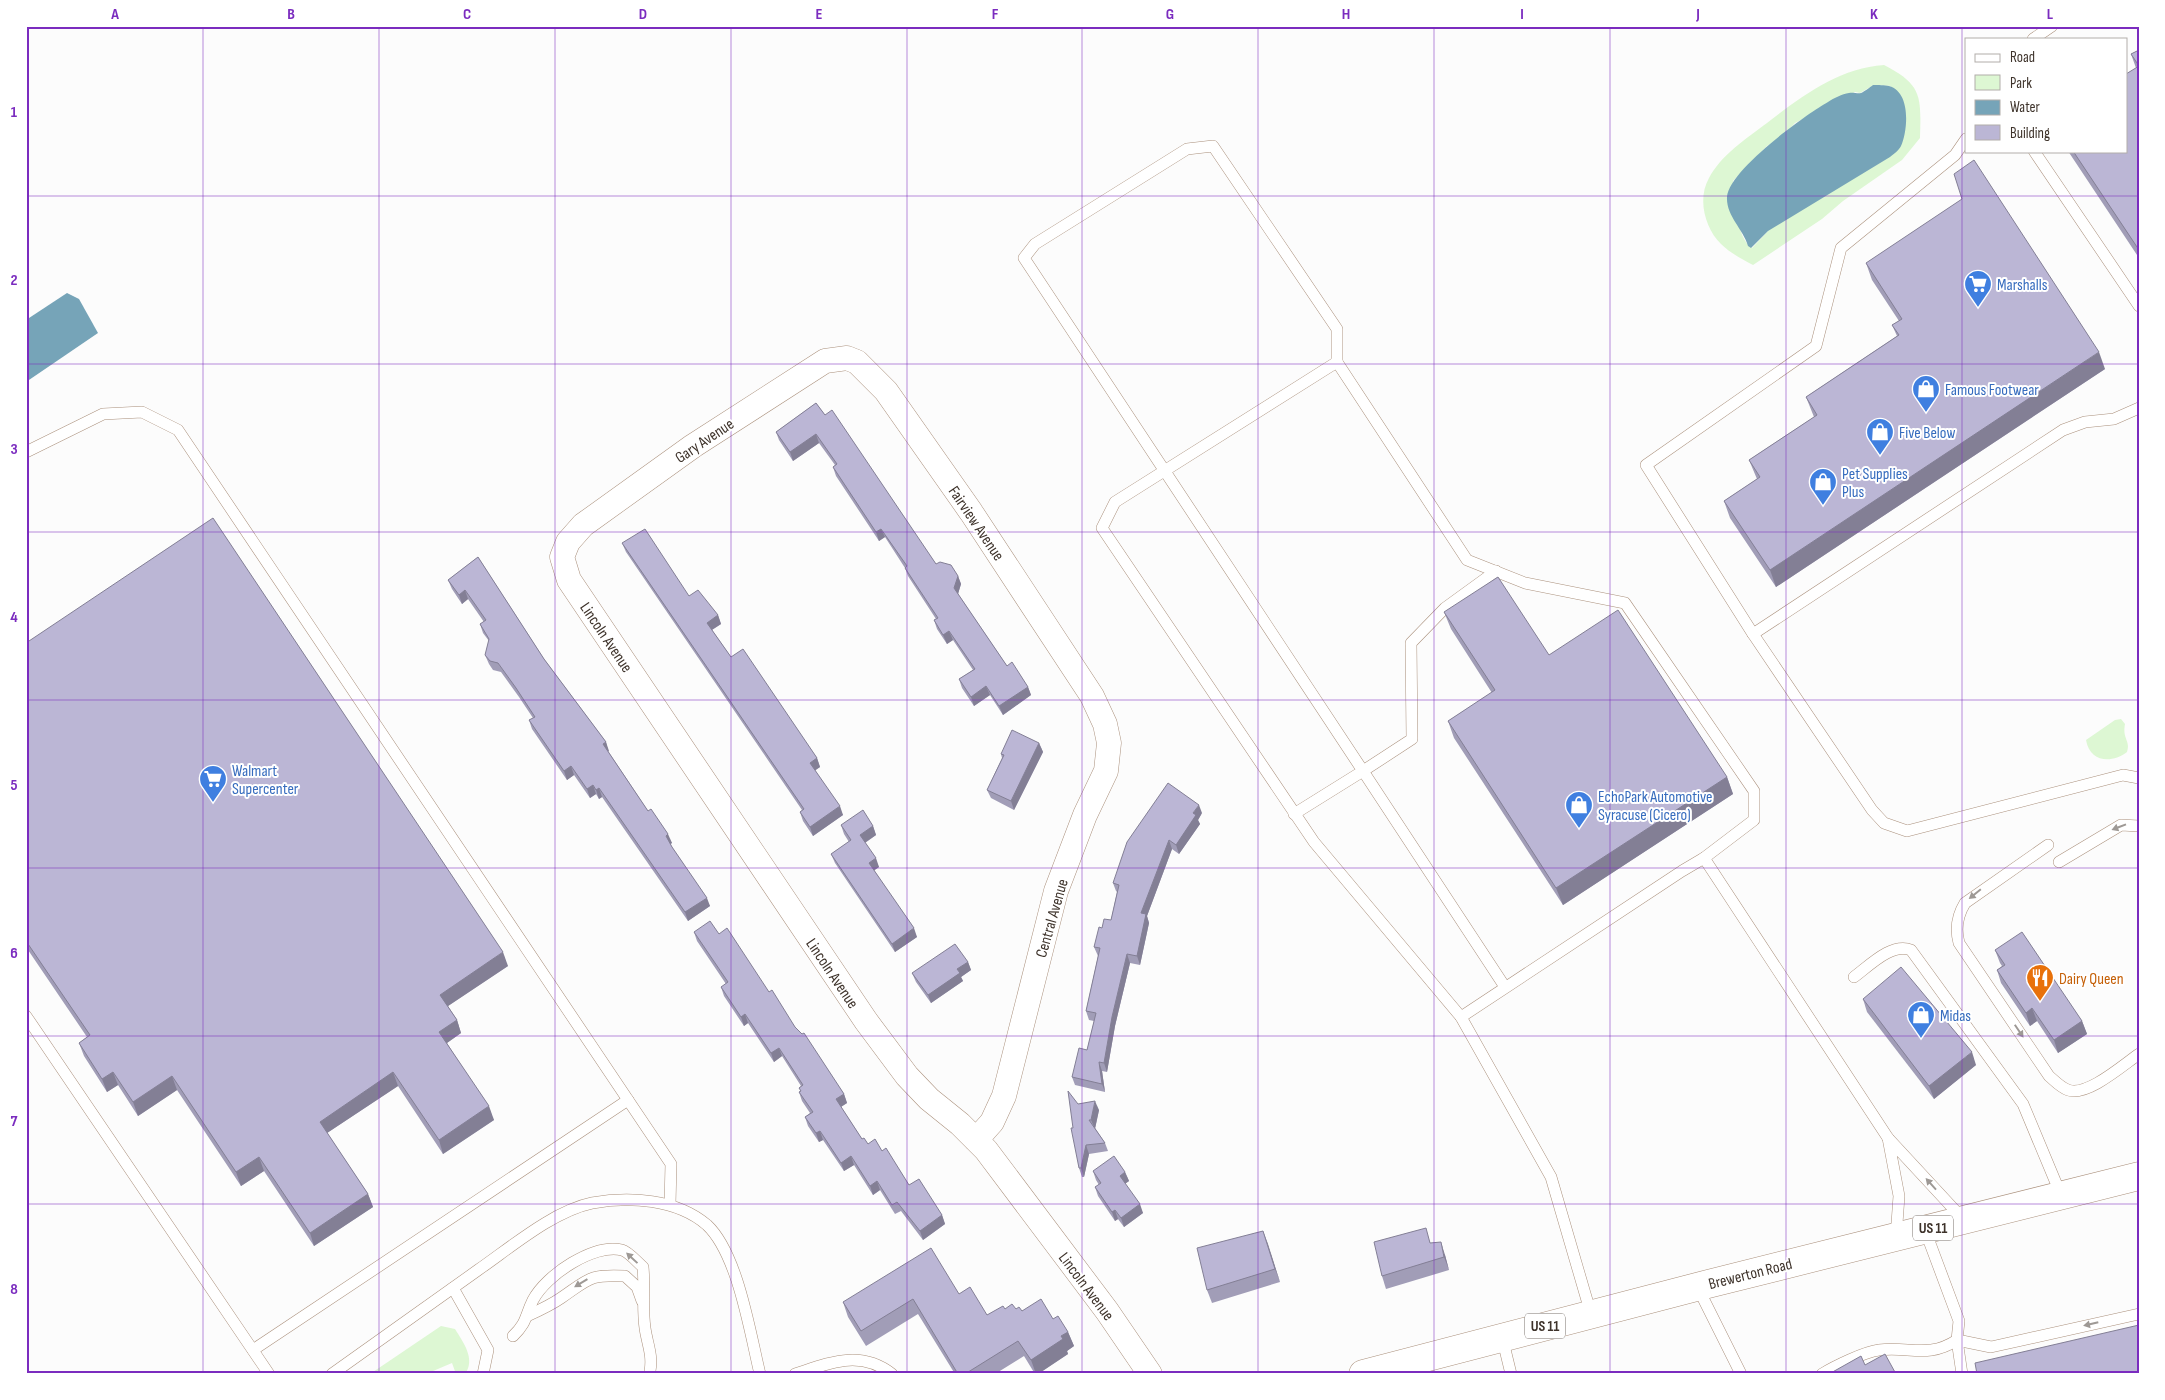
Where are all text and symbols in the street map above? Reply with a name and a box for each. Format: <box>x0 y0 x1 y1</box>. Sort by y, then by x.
text: A <box>110 5 119 24</box>
text: B <box>287 5 295 24</box>
text: C <box>463 5 471 24</box>
text: D <box>639 5 647 24</box>
text: E <box>816 5 823 24</box>
text: F <box>992 5 999 24</box>
text: G <box>1166 5 1174 24</box>
text: H <box>1342 5 1350 24</box>
text: I <box>1520 5 1524 24</box>
text: J <box>1695 5 1700 24</box>
text: K <box>1870 5 1878 24</box>
text: L <box>2047 5 2054 24</box>
legend <box>1965 38 2128 152</box>
text: Road <box>2010 48 2035 67</box>
text: Park <box>2010 74 2032 93</box>
text: Water <box>2010 98 2041 117</box>
text: 1 <box>11 103 18 122</box>
text: Building <box>2010 124 2050 143</box>
supermarket icon: Marshalls <box>1963 269 1993 308</box>
text: 2 <box>10 271 18 290</box>
place label: Marshalls <box>1997 276 2048 295</box>
shop icon: Famous Footwear <box>1911 374 1941 413</box>
place label: Famous Footwear <box>1945 381 2039 400</box>
street label: Gary Avenue <box>672 415 738 468</box>
shop icon: Five Below <box>1865 417 1895 456</box>
place label: Five Below <box>1899 424 1955 443</box>
text: 3 <box>10 440 18 459</box>
place label: Pet Supplies Plus <box>1842 465 1908 502</box>
shop icon: Pet Supplies Plus <box>1808 467 1838 506</box>
street label: Fairview Avenue <box>944 483 1008 565</box>
street label: Lincoln Avenue <box>575 599 636 676</box>
text: 4 <box>10 608 18 627</box>
place label: Walmart Supercenter <box>232 762 299 799</box>
supermarket icon: Walmart Supercenter <box>198 764 228 803</box>
text: 5 <box>10 776 18 795</box>
place label: EchoPark Automotive Syracuse (Cicero) <box>1598 788 1713 825</box>
shop icon: EchoPark Automotive Syracuse (Cicero) <box>1564 790 1594 829</box>
one-way arrow <box>2111 824 2126 831</box>
street label: Central Avenue <box>1032 877 1073 960</box>
one-way arrow <box>1969 889 1982 900</box>
street label: Lincoln Avenue <box>801 935 862 1012</box>
text: 6 <box>10 944 18 963</box>
restaurant icon: Dairy Queen <box>2025 963 2055 1002</box>
place label: Dairy Queen <box>2059 970 2124 989</box>
shop icon: Midas <box>1906 1000 1936 1039</box>
place label: Midas <box>1940 1007 1971 1026</box>
one-way arrow <box>2014 1025 2024 1038</box>
text: 7 <box>11 1112 18 1131</box>
one-way arrow <box>1926 1177 1937 1190</box>
road number: US 11 <box>1913 1216 1953 1240</box>
street label: Lincoln Avenue <box>1054 1249 1118 1325</box>
one-way arrow <box>627 1252 639 1264</box>
street label: Brewerton Road <box>1707 1255 1794 1294</box>
one-way arrow <box>575 1278 588 1288</box>
text: 8 <box>10 1280 18 1299</box>
road number: US 11 <box>1525 1314 1565 1338</box>
one-way arrow <box>2084 1320 2099 1328</box>

